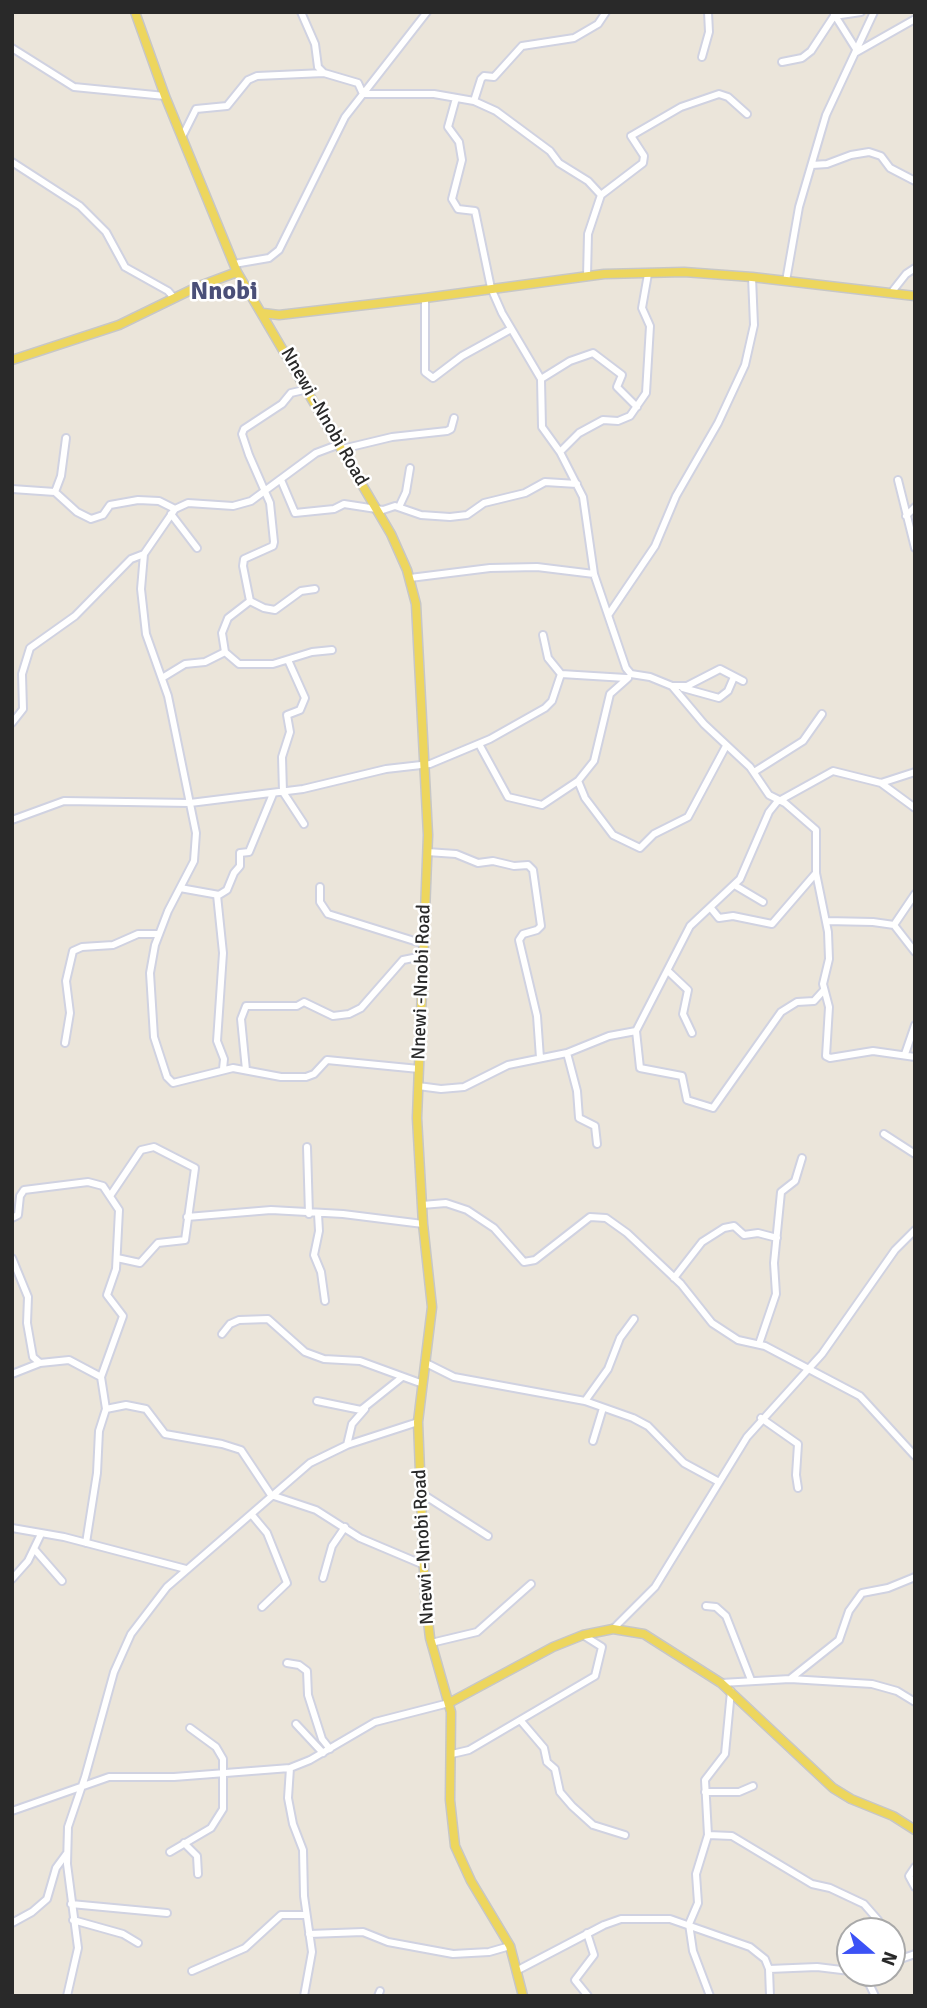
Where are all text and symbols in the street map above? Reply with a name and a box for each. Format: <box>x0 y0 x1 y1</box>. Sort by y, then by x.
district label: Nnobi <box>190 276 258 308</box>
street label: Nnewi -Nnobi Road <box>275 344 373 490</box>
street label: Nnewi -Nnobi Road <box>408 904 436 1060</box>
street label: Nnewi -Nnobi Road <box>409 1469 439 1625</box>
north arrow <box>836 1917 906 1987</box>
text: N <box>875 1948 902 1969</box>

